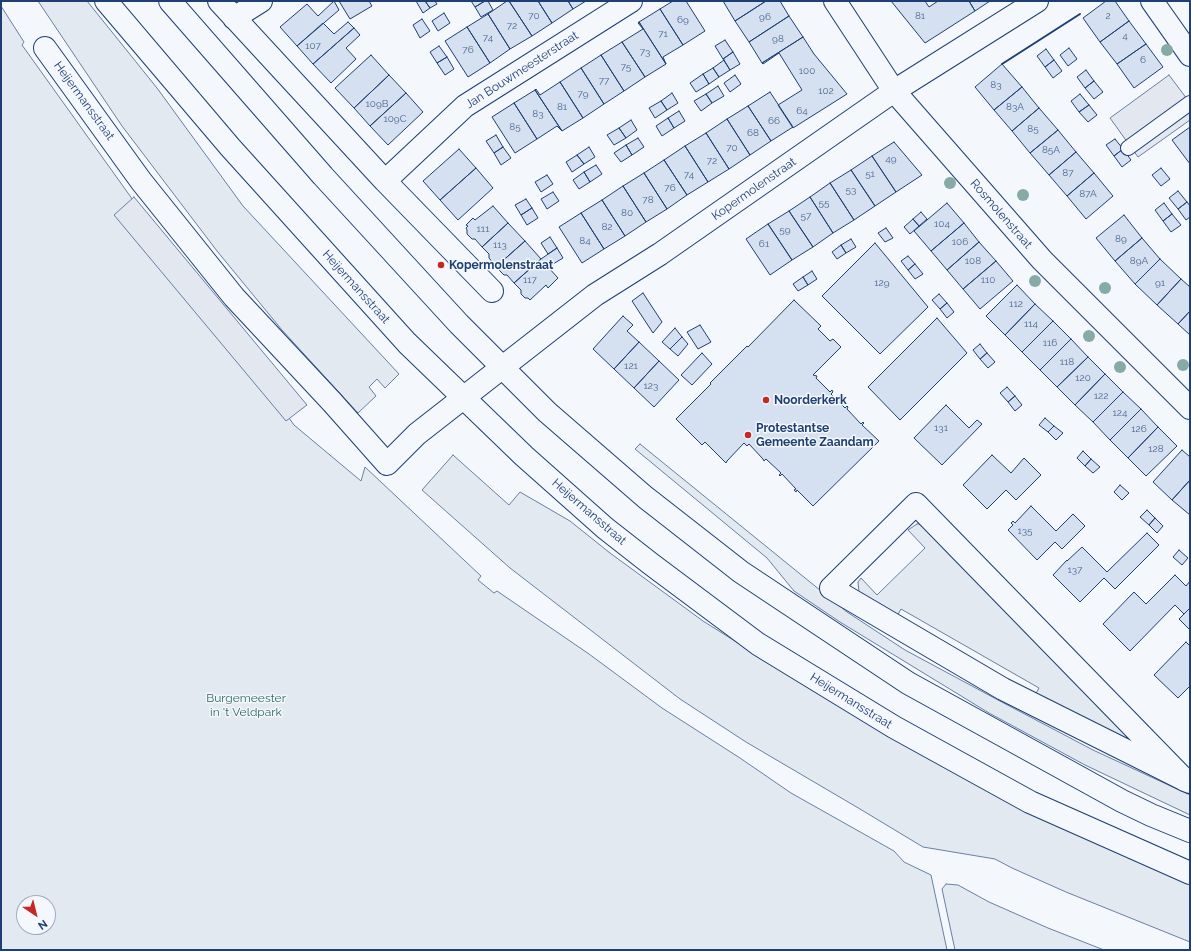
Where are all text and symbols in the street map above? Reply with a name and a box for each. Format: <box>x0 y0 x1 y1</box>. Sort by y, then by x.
house number: 70 <box>528 10 540 22</box>
house number: 81 <box>915 10 925 22</box>
house number: 2 <box>1105 10 1111 22</box>
house number: 96 <box>759 11 771 23</box>
house number: 69 <box>677 14 689 26</box>
house number: 72 <box>507 20 517 32</box>
street label: Jan Bouwmeesterstraat <box>463 28 581 112</box>
house number: 71 <box>658 28 668 40</box>
house number: 4 <box>1122 30 1128 42</box>
house number: 74 <box>483 32 493 44</box>
house number: 98 <box>772 33 784 45</box>
house number: 107 <box>305 40 321 52</box>
house number: 76 <box>462 44 474 56</box>
house number: 73 <box>640 46 650 58</box>
house number: 6 <box>1140 54 1146 66</box>
street label: Heijermansstraat <box>51 59 117 143</box>
house number: 75 <box>621 61 631 73</box>
house number: 100 <box>799 65 815 77</box>
house number: 77 <box>599 75 609 87</box>
house number: 83 <box>990 79 1002 91</box>
house number: 102 <box>818 85 834 97</box>
house number: 79 <box>577 88 589 100</box>
house number: 109B <box>366 98 388 110</box>
house number: 81 <box>557 101 567 113</box>
house number: 83A <box>1006 101 1024 113</box>
house number: 64 <box>796 105 808 117</box>
house number: 83 <box>532 108 544 120</box>
house number: 109C <box>383 113 407 125</box>
house number: 66 <box>768 115 780 127</box>
house number: 85 <box>509 121 521 133</box>
house number: 85 <box>1027 123 1039 135</box>
house number: 68 <box>747 127 759 139</box>
house number: 70 <box>726 142 738 154</box>
house number: 85A <box>1042 144 1060 156</box>
house number: 49 <box>885 153 897 165</box>
house number: 72 <box>707 155 717 167</box>
street label: Kopermolenstraat <box>709 155 799 223</box>
house number: 87 <box>1062 167 1074 179</box>
house number: 51 <box>865 168 875 180</box>
house number: 74 <box>684 169 694 181</box>
street label: Rosmolenstraat <box>967 176 1035 252</box>
house number: 76 <box>664 182 676 194</box>
house number: 53 <box>846 184 856 196</box>
house number: 87A <box>1079 188 1097 200</box>
house number: 78 <box>642 194 654 206</box>
house number: 55 <box>819 197 829 209</box>
house number: 80 <box>621 207 633 219</box>
house number: 57 <box>801 210 811 222</box>
house number: 104 <box>934 218 950 230</box>
house number: 82 <box>601 221 613 233</box>
house number: 111 <box>477 223 489 235</box>
house number: 59 <box>779 224 791 236</box>
house number: 89 <box>1115 233 1127 245</box>
house number: 84 <box>579 235 591 247</box>
house number: 106 <box>952 236 968 248</box>
house number: 61 <box>759 238 769 250</box>
house number: 113 <box>493 239 507 251</box>
street label: Heijermansstraat <box>319 247 393 327</box>
house number: 108 <box>965 255 981 267</box>
house number: 89A <box>1130 255 1148 267</box>
place label: Kopermolenstraat <box>449 258 553 272</box>
marker: Kopermolenstraat <box>436 260 446 270</box>
house number: 117 <box>523 274 537 286</box>
house number: 110 <box>981 274 995 286</box>
house number: 129 <box>874 277 890 289</box>
house number: 91 <box>1155 277 1165 289</box>
house number: 112 <box>1009 298 1023 310</box>
house number: 114 <box>1024 318 1038 330</box>
house number: 116 <box>1043 337 1057 349</box>
house number: 118 <box>1060 356 1074 368</box>
house number: 121 <box>624 360 638 372</box>
house number: 120 <box>1075 372 1091 384</box>
house number: 123 <box>644 380 658 392</box>
house number: 122 <box>1094 390 1108 402</box>
place label: Noorderkerk <box>774 393 847 407</box>
marker: Noorderkerk <box>761 395 771 405</box>
house number: 124 <box>1113 407 1127 419</box>
place label: Protestantse Gemeente Zaandam <box>756 421 874 449</box>
house number: 131 <box>934 422 948 434</box>
house number: 126 <box>1131 423 1147 435</box>
marker: Protestantse Gemeente Zaandam <box>743 430 753 440</box>
house number: 128 <box>1148 443 1164 455</box>
street label: Heijermansstraat <box>549 476 629 548</box>
house number: 135 <box>1017 525 1033 537</box>
house number: 137 <box>1068 564 1082 576</box>
street label: Heijermansstraat <box>807 670 895 732</box>
park label: Burgemeester in 't Veldpark <box>206 691 286 719</box>
north arrow <box>16 895 56 935</box>
text: N <box>35 917 50 932</box>

